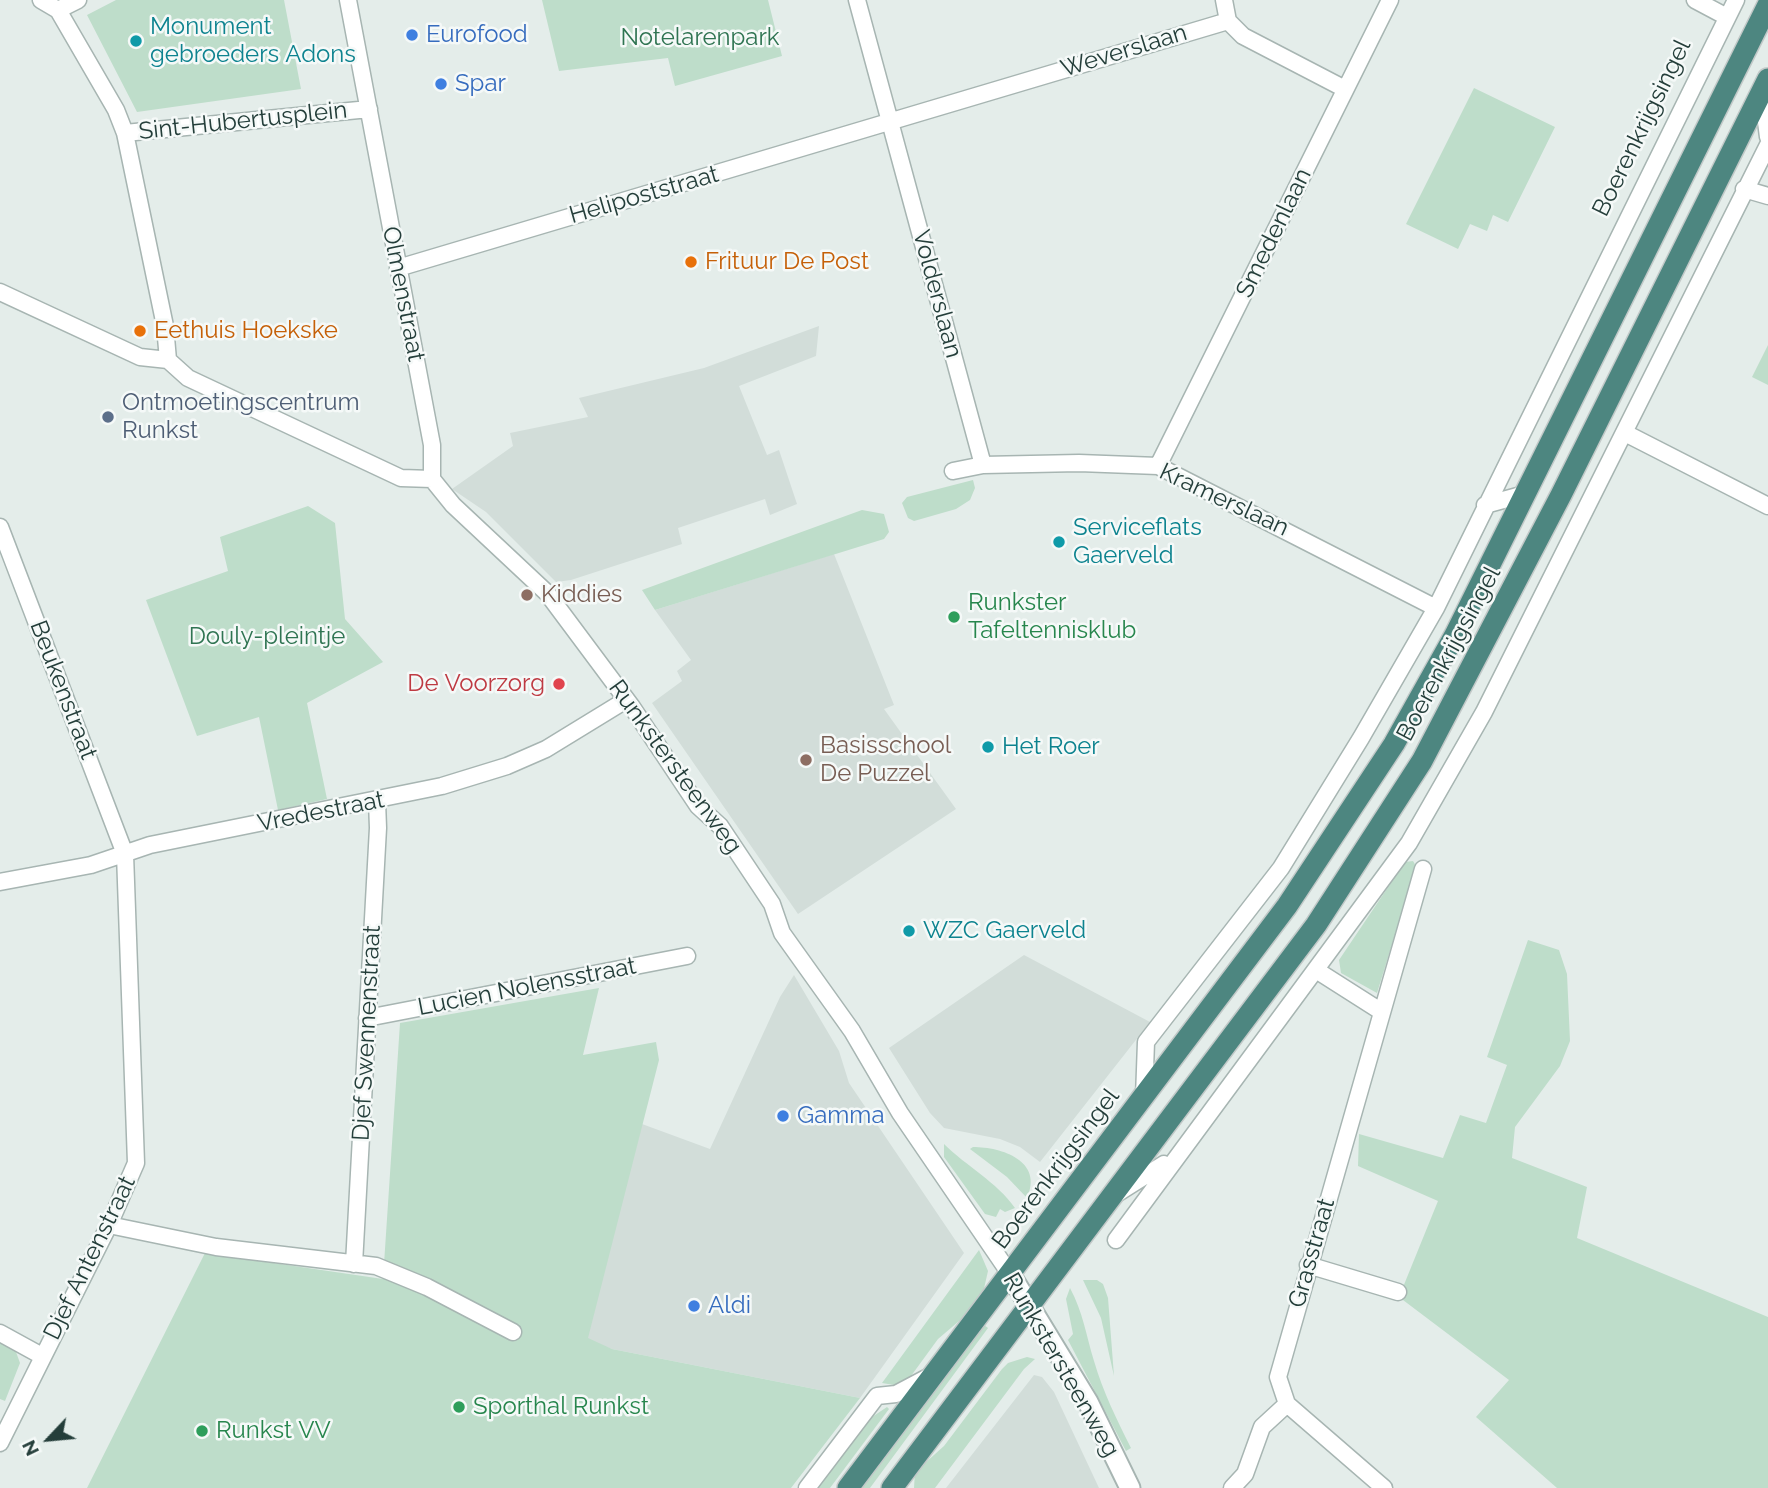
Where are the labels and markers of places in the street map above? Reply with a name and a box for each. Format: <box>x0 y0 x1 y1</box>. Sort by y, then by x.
place label: Monument gebroeders Adons <box>150 13 356 69</box>
place label: Eurofood <box>426 21 528 49</box>
marker: Eurofood <box>404 27 420 43</box>
marker: Monument gebroeders Adons <box>128 33 144 49</box>
place label: Spar <box>455 70 506 98</box>
marker: Spar <box>433 76 449 92</box>
place label: Frituur De Post <box>705 248 869 276</box>
marker: Frituur De Post <box>683 254 699 270</box>
place label: Eethuis Hoekske <box>154 317 338 345</box>
marker: Eethuis Hoekske <box>132 323 148 339</box>
place label: Ontmoetingscentrum Runkst <box>122 389 360 445</box>
marker: Ontmoetingscentrum Runkst <box>100 409 116 425</box>
place label: Serviceflats Gaerveld <box>1073 514 1202 570</box>
marker: Serviceflats Gaerveld <box>1051 534 1067 550</box>
place label: Kiddies <box>541 581 622 609</box>
marker: Kiddies <box>519 587 535 603</box>
place label: Runkster Tafeltennisklub <box>968 589 1136 645</box>
marker: Runkster Tafeltennisklub <box>946 609 962 625</box>
place label: De Voorzorg <box>407 670 545 698</box>
marker: De Voorzorg <box>551 676 567 692</box>
place label: Basisschool De Puzzel <box>820 732 951 788</box>
place label: Het Roer <box>1002 733 1100 761</box>
marker: Het Roer <box>980 739 996 755</box>
marker: Basisschool De Puzzel <box>798 752 814 768</box>
place label: WZC Gaerveld <box>923 917 1086 945</box>
marker: WZC Gaerveld <box>901 923 917 939</box>
place label: Gamma <box>797 1102 884 1130</box>
marker: Gamma <box>775 1108 791 1124</box>
place label: Aldi <box>708 1292 751 1320</box>
marker: Aldi <box>686 1298 702 1314</box>
place label: Sporthal Runkst <box>473 1393 649 1421</box>
marker: Sporthal Runkst <box>451 1399 467 1415</box>
place label: Runkst VV <box>216 1417 331 1445</box>
marker: Runkst VV <box>194 1423 210 1439</box>

